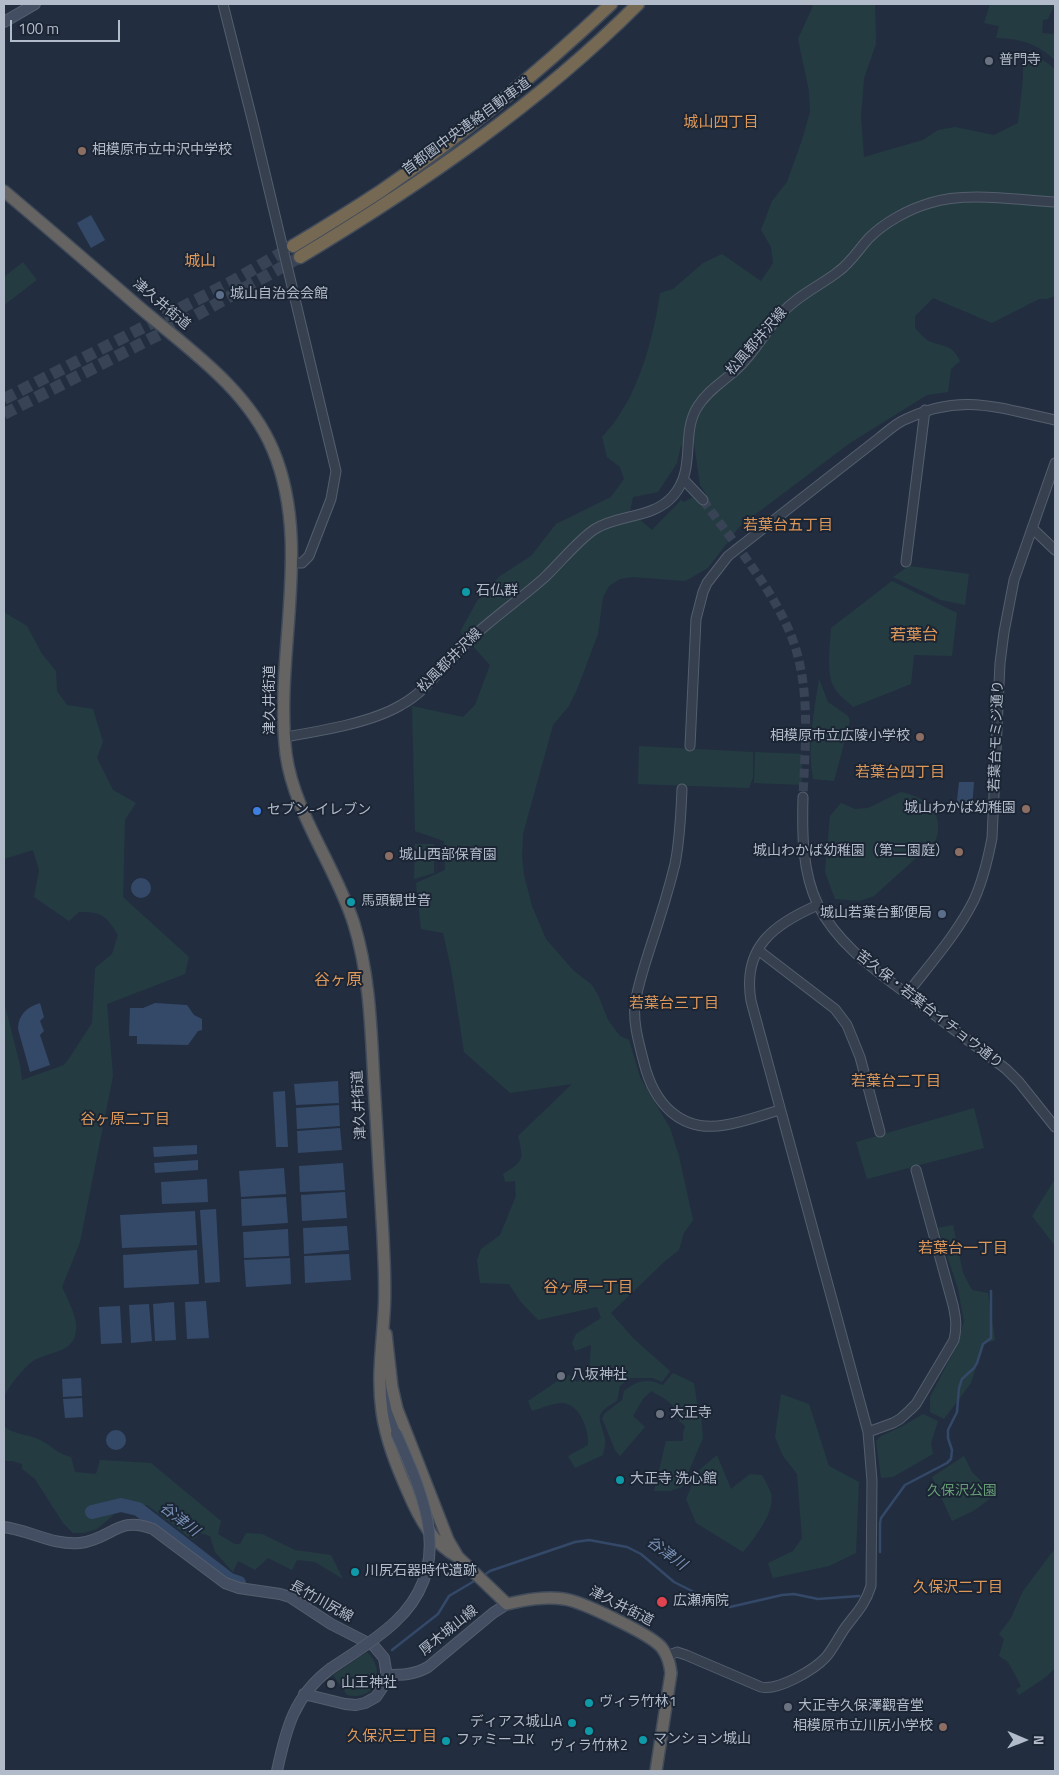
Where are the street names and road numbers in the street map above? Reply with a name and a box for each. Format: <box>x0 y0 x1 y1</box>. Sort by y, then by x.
street label: 首都圏中央連絡自動車道 <box>400 75 534 179</box>
street label: 津久井街道 <box>129 276 193 334</box>
street label: 松風都井沢線 <box>723 305 791 379</box>
street label: 松風都井沢線 <box>414 625 486 697</box>
street label: 津久井街道 <box>263 665 279 735</box>
street label: 若葉台モミジ通り <box>987 680 1007 792</box>
street label: 苦久保・若葉台イチョウ通り <box>852 947 1006 1073</box>
street label: 津久井街道 <box>350 1070 370 1140</box>
street label: 長竹川尻線 <box>286 1578 356 1626</box>
street label: 津久井街道 <box>586 1584 656 1630</box>
street label: 厚木城山線 <box>417 1602 481 1660</box>

